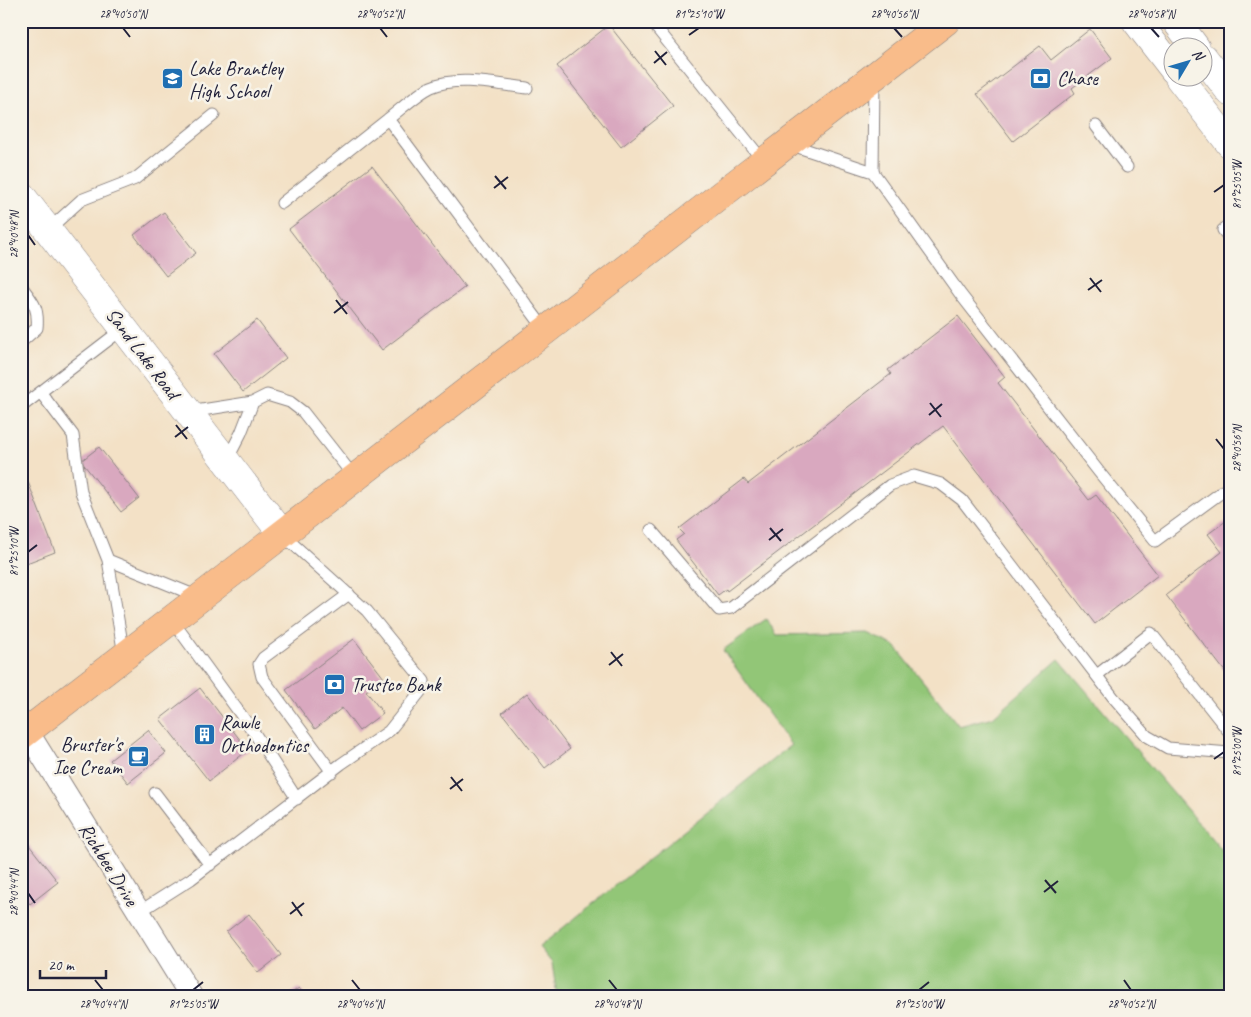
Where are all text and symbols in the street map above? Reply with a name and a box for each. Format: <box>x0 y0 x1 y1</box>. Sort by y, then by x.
text: 28°40'50"N <box>99 6 148 22</box>
text: 28°40'52"N <box>356 6 405 22</box>
text: 81°25'10"W <box>675 6 726 22</box>
text: 28°40'56"N <box>870 6 919 22</box>
text: 28°40'58"N <box>1127 6 1176 22</box>
north arrow <box>1164 38 1214 88</box>
text: N <box>1188 46 1209 65</box>
place label: Lake Brantley High School <box>189 56 285 104</box>
bank icon: Chase <box>1029 66 1053 90</box>
place label: Chase <box>1057 66 1099 91</box>
school or university icon: Lake Brantley High School <box>161 67 185 91</box>
text: 81°25'05"W <box>1229 158 1245 209</box>
text: 28°40'48"N <box>6 210 22 259</box>
street label: Sand Lake Road <box>100 303 187 406</box>
text: 28°40'56"N <box>1229 424 1245 473</box>
text: 81°25'10"W <box>6 525 22 576</box>
bank icon: Trustco Bank <box>323 672 347 696</box>
place label: Trustco Bank <box>351 672 442 697</box>
place label: Rawle Orthodontics <box>220 710 310 758</box>
building icon: Rawle Orthodontics <box>192 722 216 746</box>
text: 81°25'00"W <box>1229 725 1245 776</box>
place label: Bruster's Ice Cream <box>53 732 124 780</box>
cafe icon: Bruster's Ice Cream <box>126 744 150 768</box>
street label: Richbee Drive <box>73 818 145 912</box>
text: 28°40'44"N <box>6 868 22 917</box>
scale bar <box>40 947 106 979</box>
text: 20 m <box>48 956 75 975</box>
text: 28°40'44"N <box>79 996 128 1012</box>
text: 81°25'05"W <box>169 996 220 1012</box>
text: 28°40'46"N <box>336 996 385 1012</box>
text: 28°40'48"N <box>593 996 642 1012</box>
text: 81°25'00"W <box>895 996 946 1012</box>
text: 28°40'52"N <box>1107 996 1156 1012</box>

